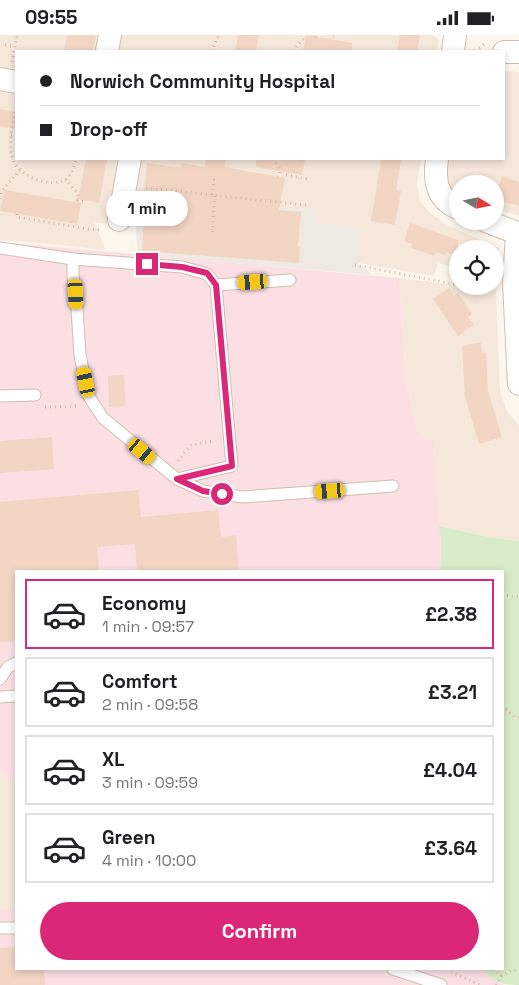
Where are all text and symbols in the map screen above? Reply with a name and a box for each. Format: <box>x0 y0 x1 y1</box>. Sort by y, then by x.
text: 09:55 <box>25 5 78 30</box>
text: Norwich Community Hospital <box>70 69 335 94</box>
text: Drop-off <box>70 117 148 142</box>
north arrow <box>449 175 504 230</box>
map controls <box>449 175 504 295</box>
callout: 1 min <box>106 191 188 227</box>
text: 1 min <box>127 198 167 219</box>
button: locate <box>449 240 504 295</box>
route end <box>136 253 158 275</box>
car <box>237 273 268 291</box>
car <box>67 279 84 309</box>
car <box>75 366 96 398</box>
car <box>125 436 158 466</box>
car <box>314 482 345 500</box>
route start <box>211 483 233 505</box>
text: Economy <box>102 591 186 616</box>
icon: car <box>42 592 87 637</box>
text: £2.38 <box>425 602 477 627</box>
text: 1 min · 09:57 <box>102 616 194 637</box>
text: Comfort <box>102 669 178 694</box>
icon: car <box>42 670 87 715</box>
text: £3.21 <box>428 680 477 705</box>
text: 2 min · 09:58 <box>102 694 198 715</box>
text: XL <box>102 747 125 772</box>
icon: car <box>42 748 87 793</box>
text: £4.04 <box>423 758 477 783</box>
text: 3 min · 09:59 <box>102 772 198 793</box>
text: Green <box>102 825 155 850</box>
icon: car <box>42 826 87 871</box>
text: £3.64 <box>424 836 477 861</box>
text: 4 min · 10:00 <box>102 850 196 871</box>
button: Confirm <box>40 902 479 960</box>

